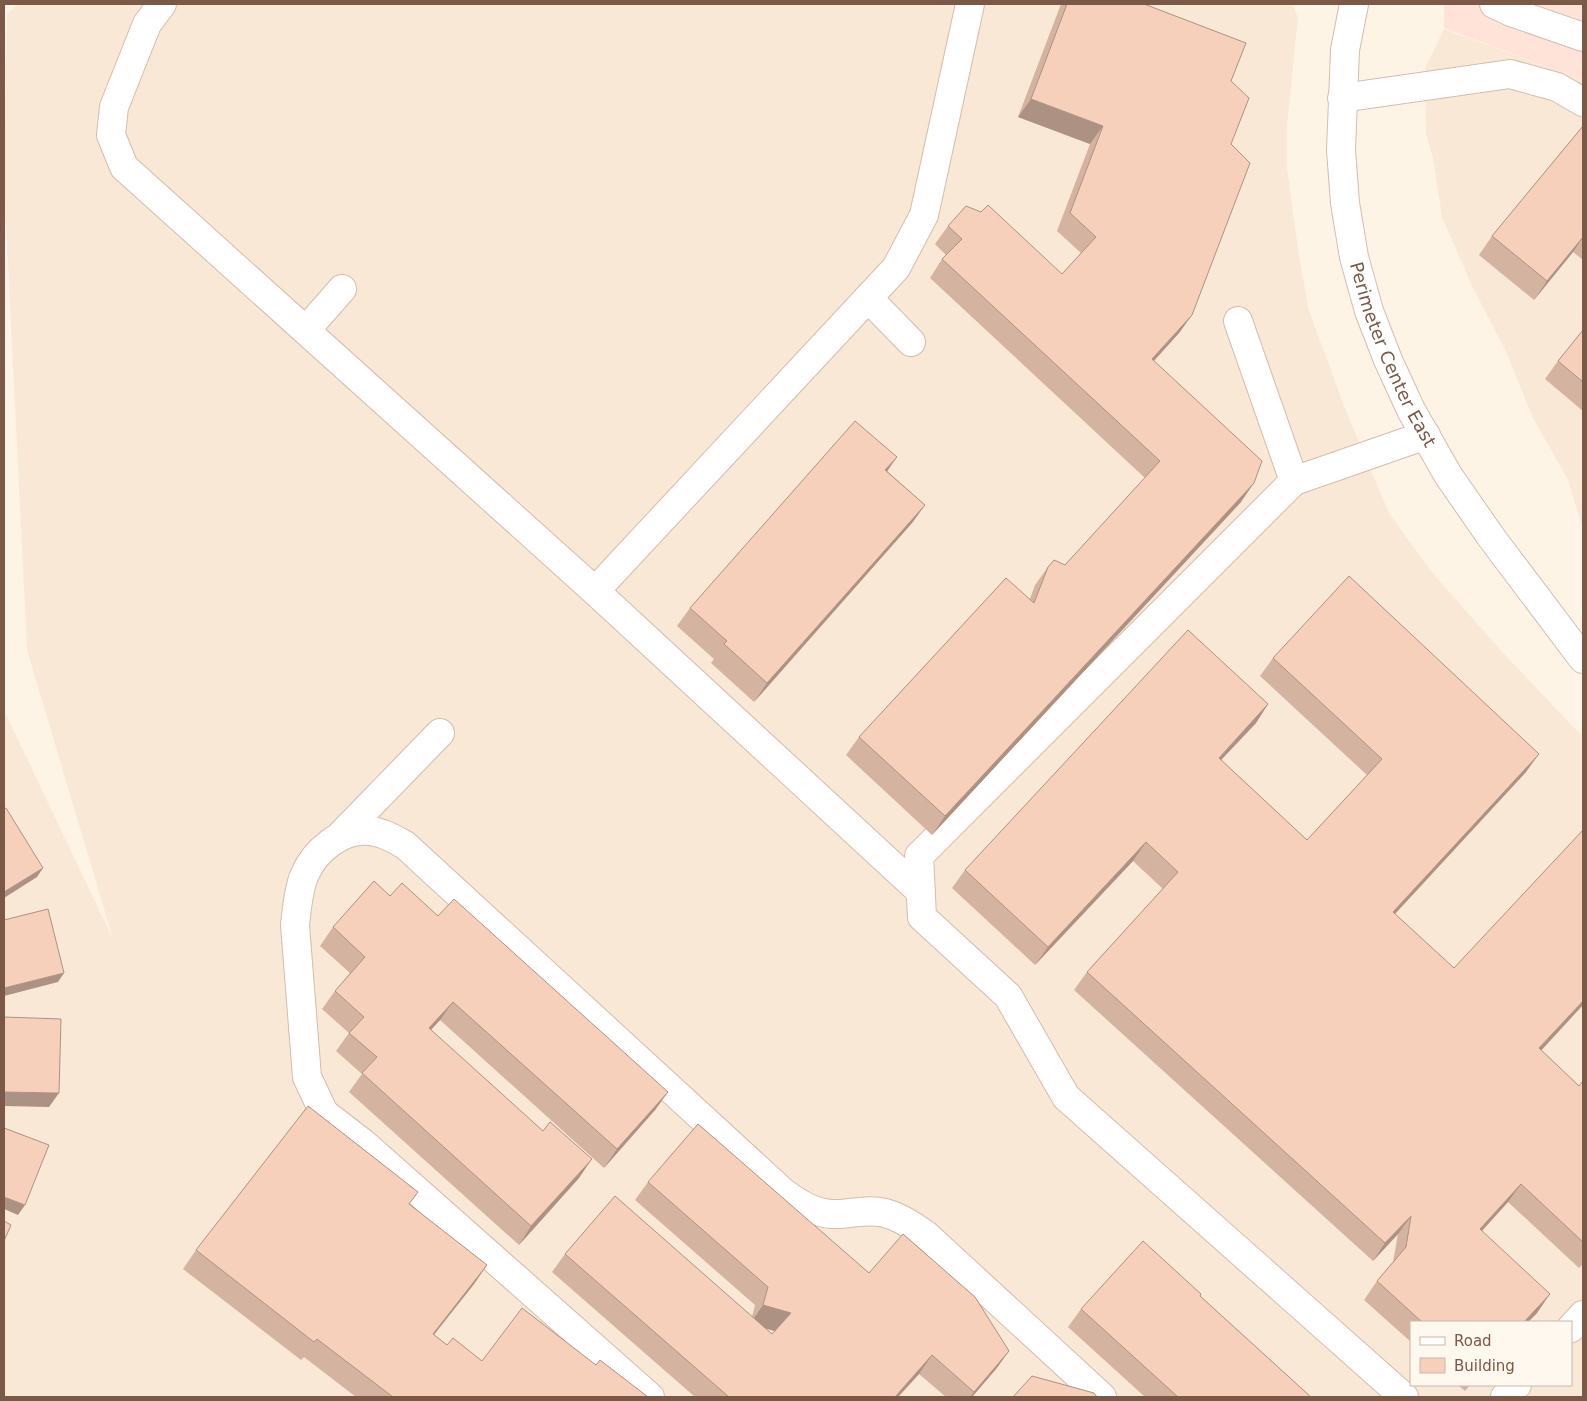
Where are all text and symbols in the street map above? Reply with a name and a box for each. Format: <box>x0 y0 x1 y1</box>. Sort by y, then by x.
street label: Perimeter Center East <box>1346 260 1441 451</box>
legend <box>1410 1321 1572 1386</box>
text: Road <box>1454 1332 1492 1350</box>
text: Building <box>1454 1357 1515 1375</box>

